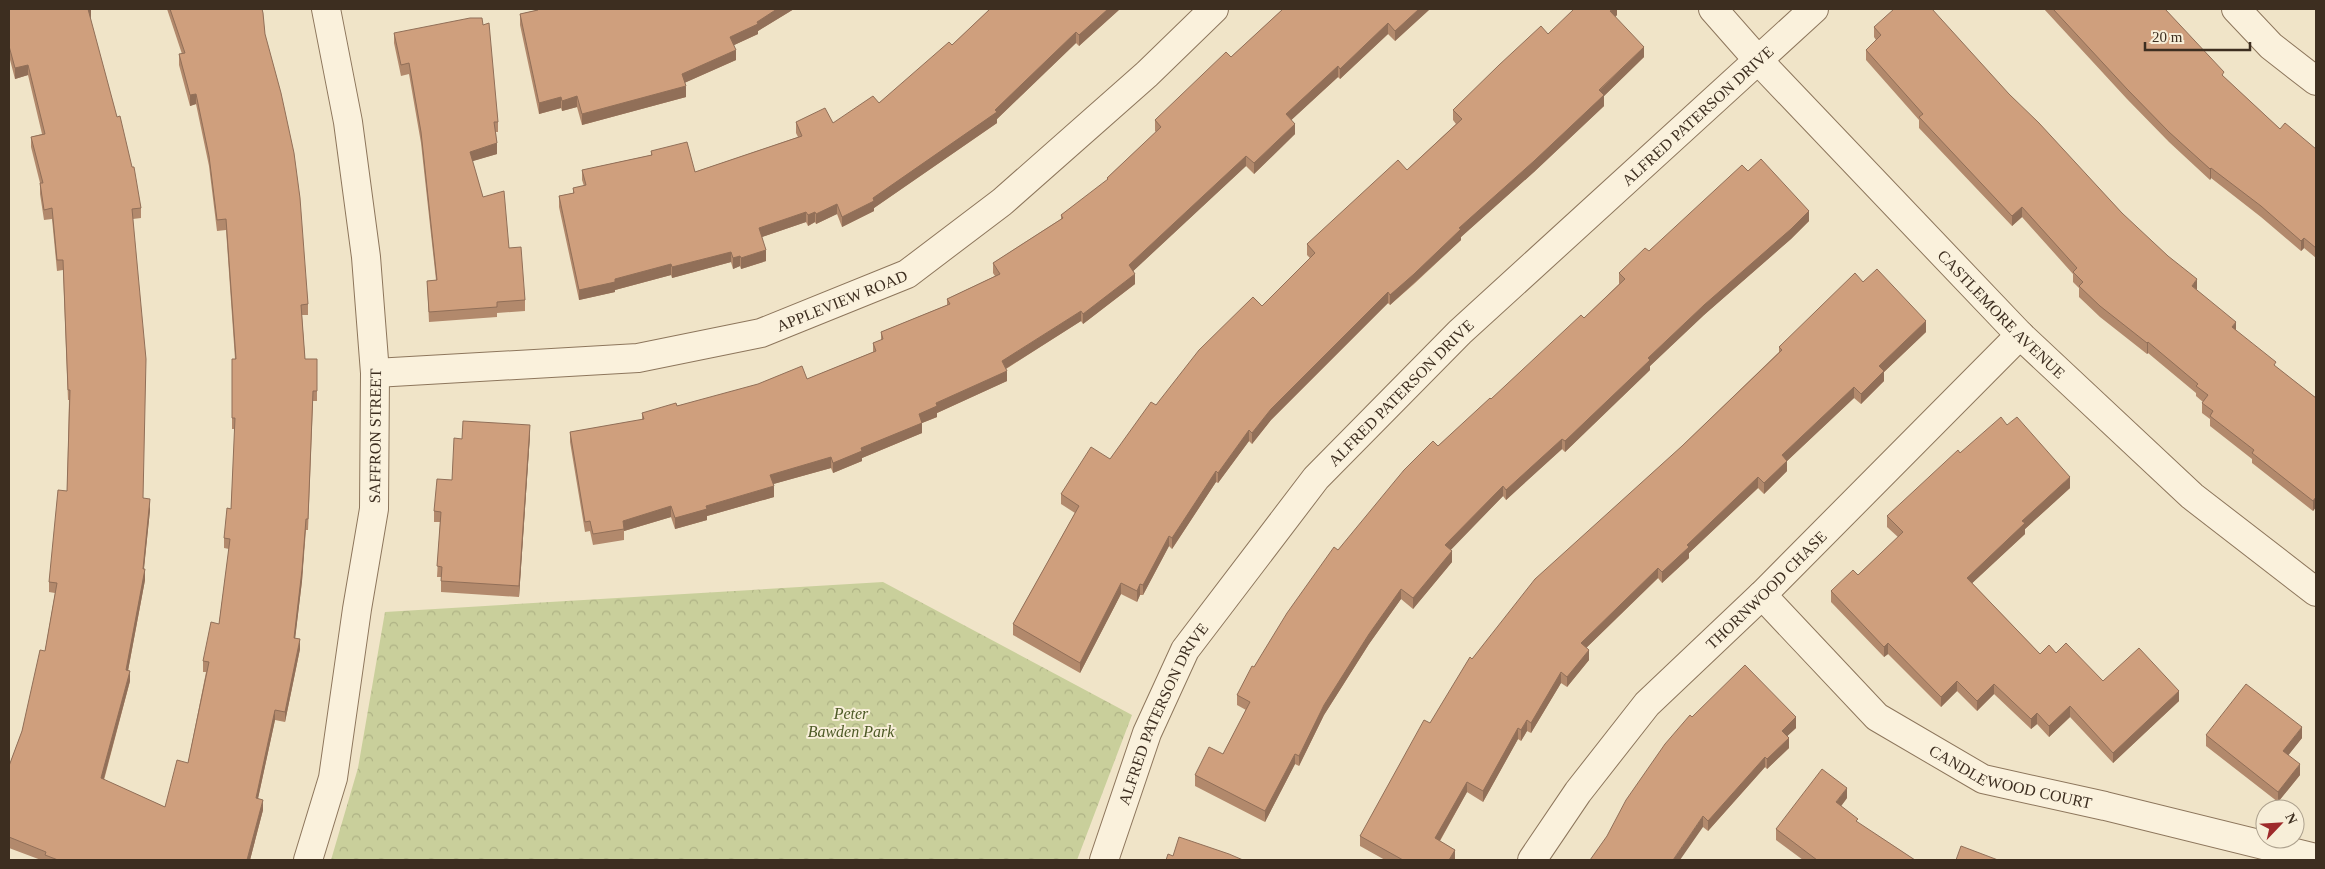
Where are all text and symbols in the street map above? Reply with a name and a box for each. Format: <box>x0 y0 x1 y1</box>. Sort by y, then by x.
scale bar <box>2145 20 2250 52</box>
text: 20 m <box>2152 29 2183 45</box>
street label: ALFRED PATERSON DRIVE <box>1618 42 1776 189</box>
street label: CASTLEMORE AVENUE <box>1935 246 2069 381</box>
street label: APPLEVIEW ROAD <box>774 266 910 334</box>
street label: ALFRED PATERSON DRIVE <box>1325 316 1477 469</box>
street label: SAFFRON STREET <box>366 368 384 503</box>
street label: THORNWOOD CHASE <box>1702 527 1830 652</box>
street label: ALFRED PATERSON DRIVE <box>1115 619 1211 807</box>
park label: Peter Bawden Park <box>808 705 895 740</box>
street label: CANDLEWOOD COURT <box>1927 741 2094 811</box>
north arrow <box>2255 799 2305 849</box>
text: N <box>2282 811 2300 826</box>

